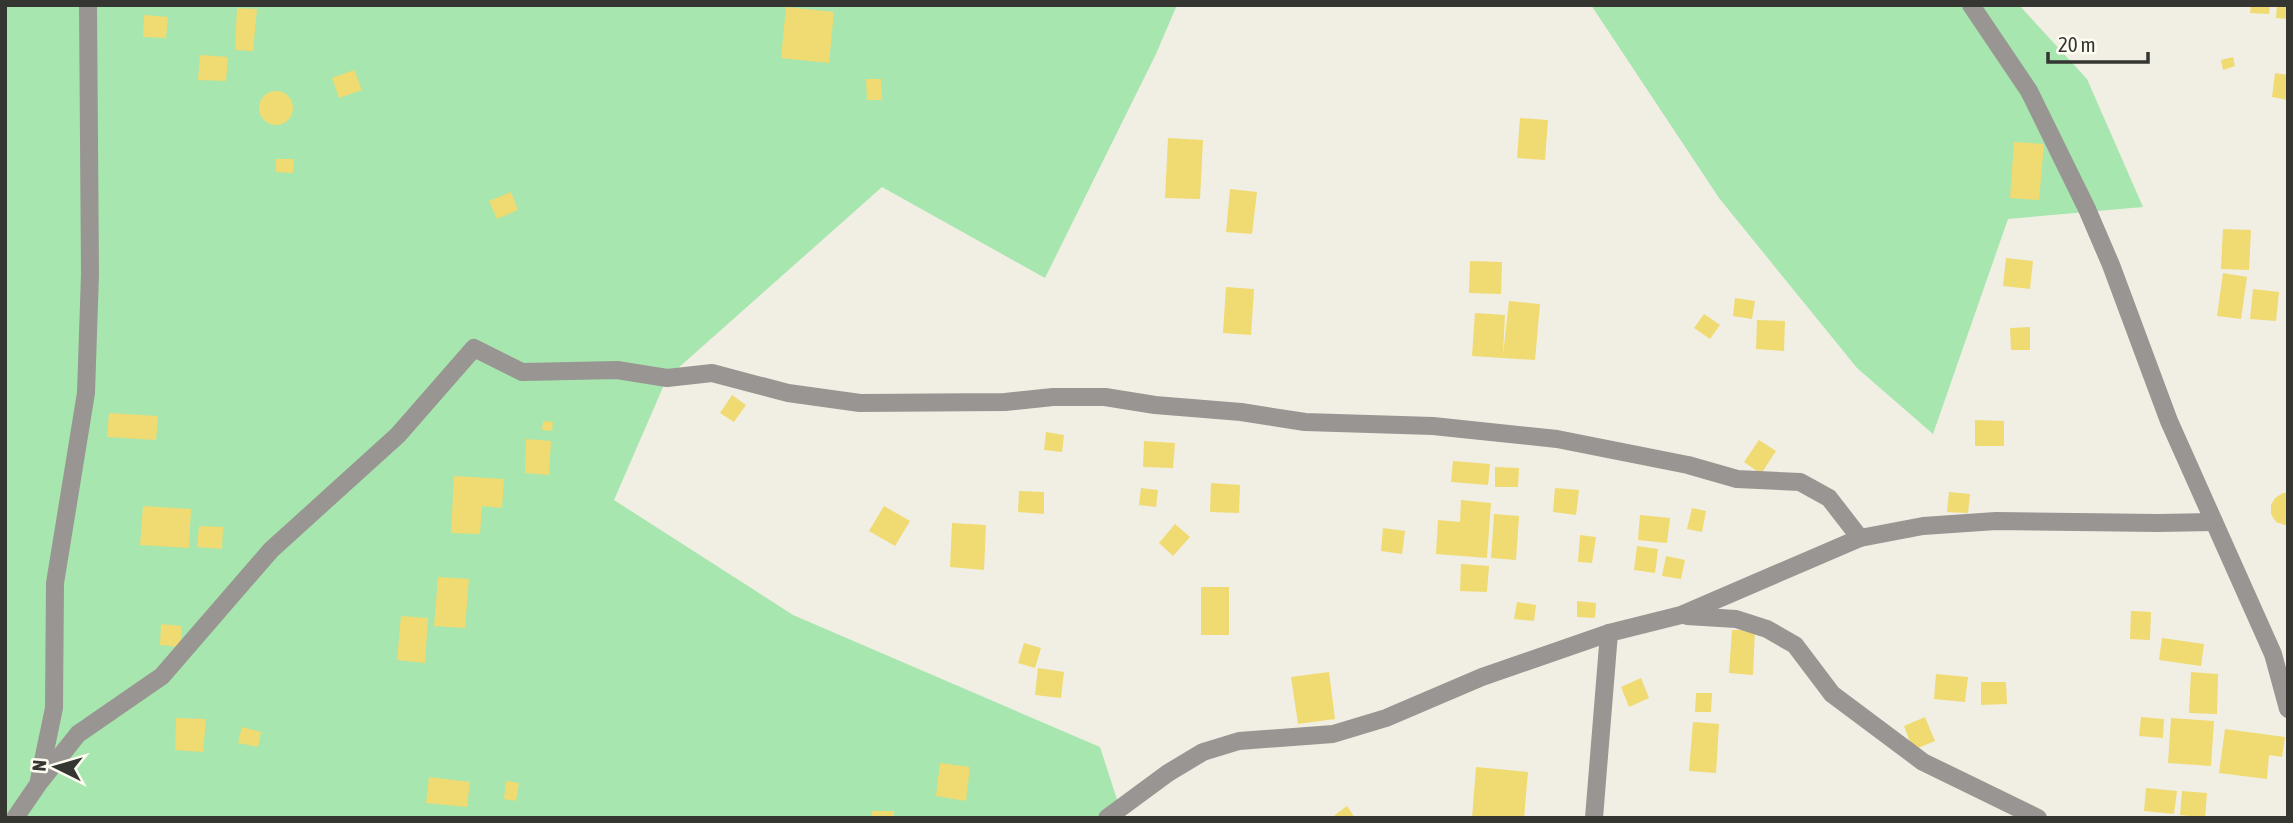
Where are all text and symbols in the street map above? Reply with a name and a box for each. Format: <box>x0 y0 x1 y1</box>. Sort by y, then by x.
scale bar <box>2048 21 2148 65</box>
text: 20 m <box>2058 32 2096 56</box>
north arrow <box>21 732 91 802</box>
text: N <box>28 759 51 772</box>

